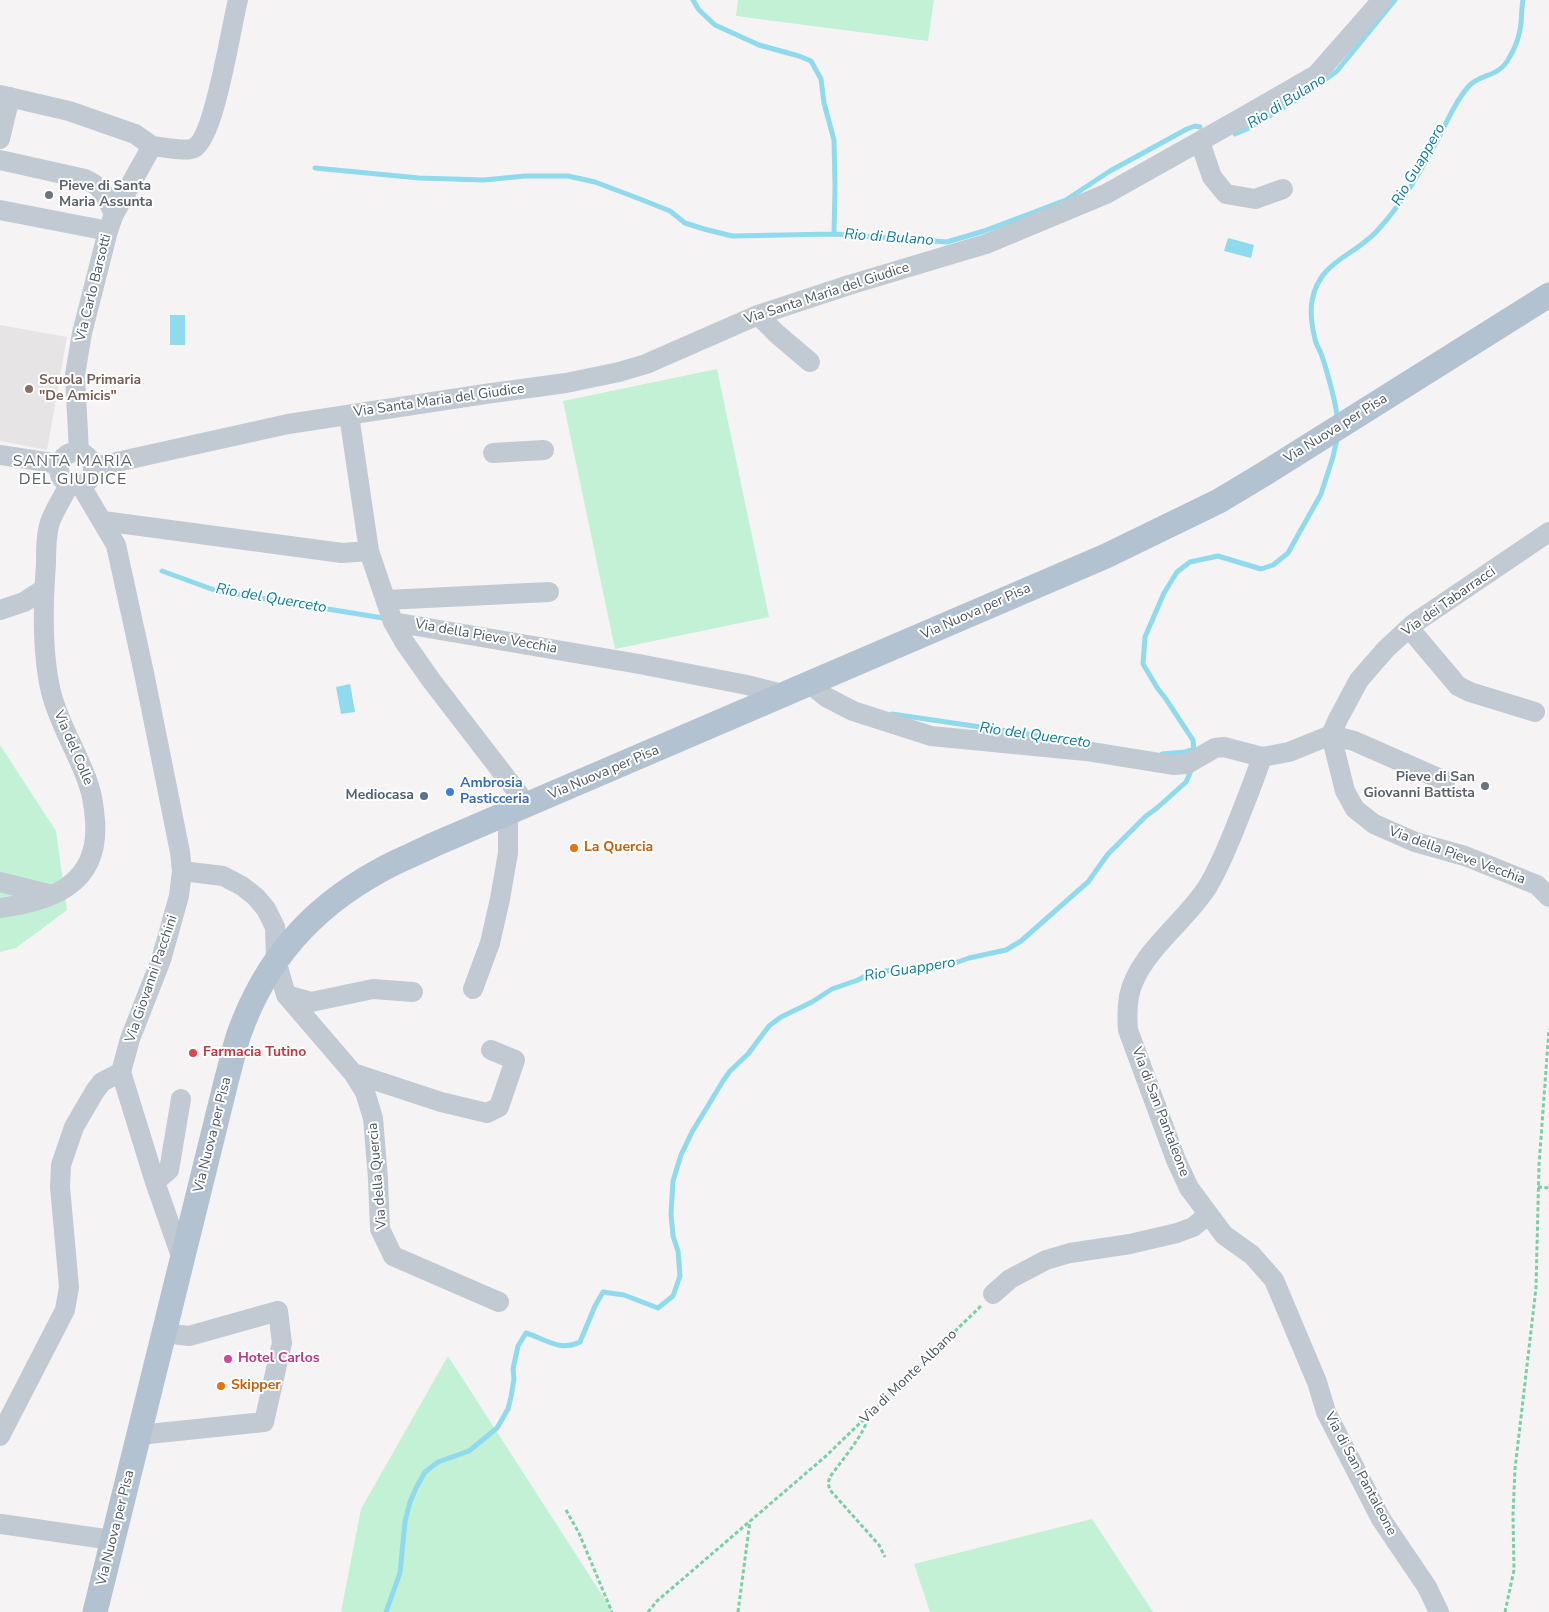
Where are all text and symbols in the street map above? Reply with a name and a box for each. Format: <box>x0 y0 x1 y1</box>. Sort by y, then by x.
water label: Rio di Bulano <box>1244 71 1330 133</box>
water label: Rio Guappero <box>1388 121 1450 209</box>
place label: Pieve di Santa Maria Assunta <box>59 179 153 212</box>
marker: Pieve di Santa Maria Assunta <box>43 189 55 201</box>
water label: Rio di Bulano <box>844 226 934 250</box>
street label: Via Carlo Barsotti <box>73 233 115 343</box>
street label: Via Santa Maria del Giudice <box>742 259 912 329</box>
place label: Scuola Primaria "De Amicis" <box>39 373 141 406</box>
street label: Via Santa Maria del Giudice <box>353 381 525 421</box>
marker: Scuola Primaria "De Amicis" <box>23 383 35 395</box>
street label: Via Nuova per Pisa <box>1281 391 1391 467</box>
district label: SANTA MARIA DEL GIUDICE <box>11 452 135 490</box>
street label: Via dei Tabarracci <box>1399 564 1499 640</box>
water label: Rio del Querceto <box>214 580 328 618</box>
street label: Via Nuova per Pisa <box>919 580 1033 644</box>
street label: Via della Pieve Vecchia <box>414 616 558 658</box>
street label: Via del Colle <box>50 708 96 788</box>
water label: Rio del Querceto <box>978 719 1092 753</box>
street label: Via Nuova per Pisa <box>546 742 662 804</box>
place label: Pieve di San Giovanni Battista <box>1364 770 1475 802</box>
place label: Ambrosia Pasticceria <box>460 776 529 809</box>
marker: Pieve di San Giovanni Battista <box>1479 780 1491 792</box>
marker: Ambrosia Pasticceria <box>444 786 456 798</box>
place label: Mediocasa <box>346 788 414 804</box>
marker: Mediocasa <box>418 790 430 802</box>
street label: Via della Pieve Vecchia <box>1386 823 1528 889</box>
place label: La Quercia <box>584 840 653 856</box>
marker: La Quercia <box>568 842 580 854</box>
street label: Via Giovanni Pacchini <box>122 913 182 1045</box>
water label: Rio Guappero <box>863 954 957 986</box>
place label: Farmacia Tutino <box>203 1045 306 1061</box>
street label: Via di San Pantaleone <box>1128 1045 1192 1179</box>
marker: Farmacia Tutino <box>187 1047 199 1059</box>
street label: Via Nuova per Pisa <box>191 1076 235 1194</box>
street label: Via della Quercia <box>365 1122 391 1230</box>
street label: Via di Monte Albano <box>857 1326 961 1428</box>
place label: Hotel Carlos <box>238 1351 320 1367</box>
marker: Hotel Carlos <box>222 1353 234 1365</box>
place label: Skipper <box>231 1378 281 1394</box>
marker: Skipper <box>215 1380 227 1392</box>
street label: Via di San Pantaleone <box>1320 1409 1400 1539</box>
street label: Via Nuova per Pisa <box>94 1469 138 1587</box>

